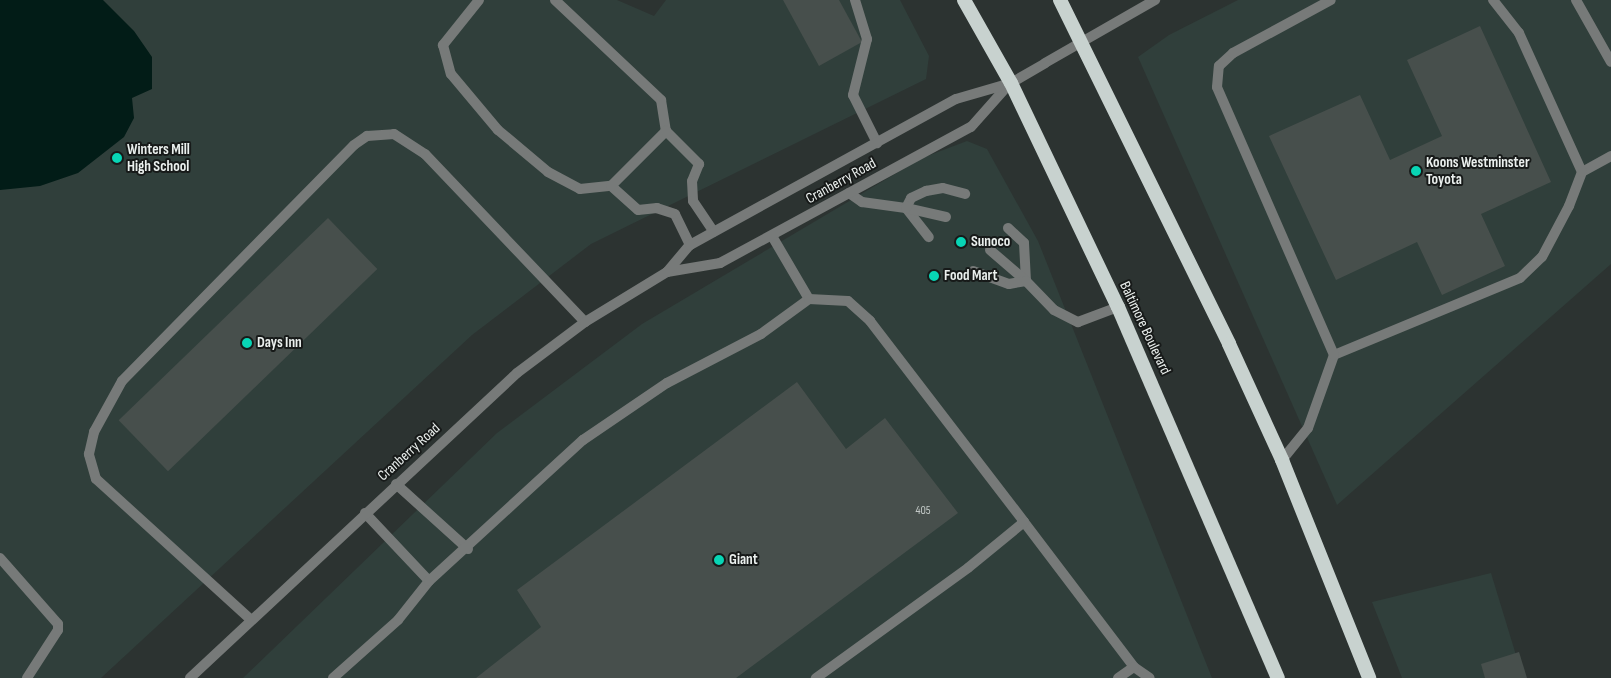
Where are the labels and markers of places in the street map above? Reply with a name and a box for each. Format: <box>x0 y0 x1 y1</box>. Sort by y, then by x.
place label: Winters Mill High School <box>127 140 190 175</box>
marker: Winters Mill High School <box>111 152 123 164</box>
place label: Koons Westminster Toyota <box>1426 153 1530 188</box>
marker: Koons Westminster Toyota <box>1410 165 1422 177</box>
place label: Sunoco <box>971 233 1010 251</box>
marker: Sunoco <box>955 236 967 248</box>
place label: Food Mart <box>944 267 997 285</box>
marker: Food Mart <box>928 270 940 282</box>
place label: Days Inn <box>257 334 302 352</box>
marker: Days Inn <box>241 337 253 349</box>
place label: Giant <box>729 551 758 569</box>
marker: Giant <box>713 554 725 566</box>

